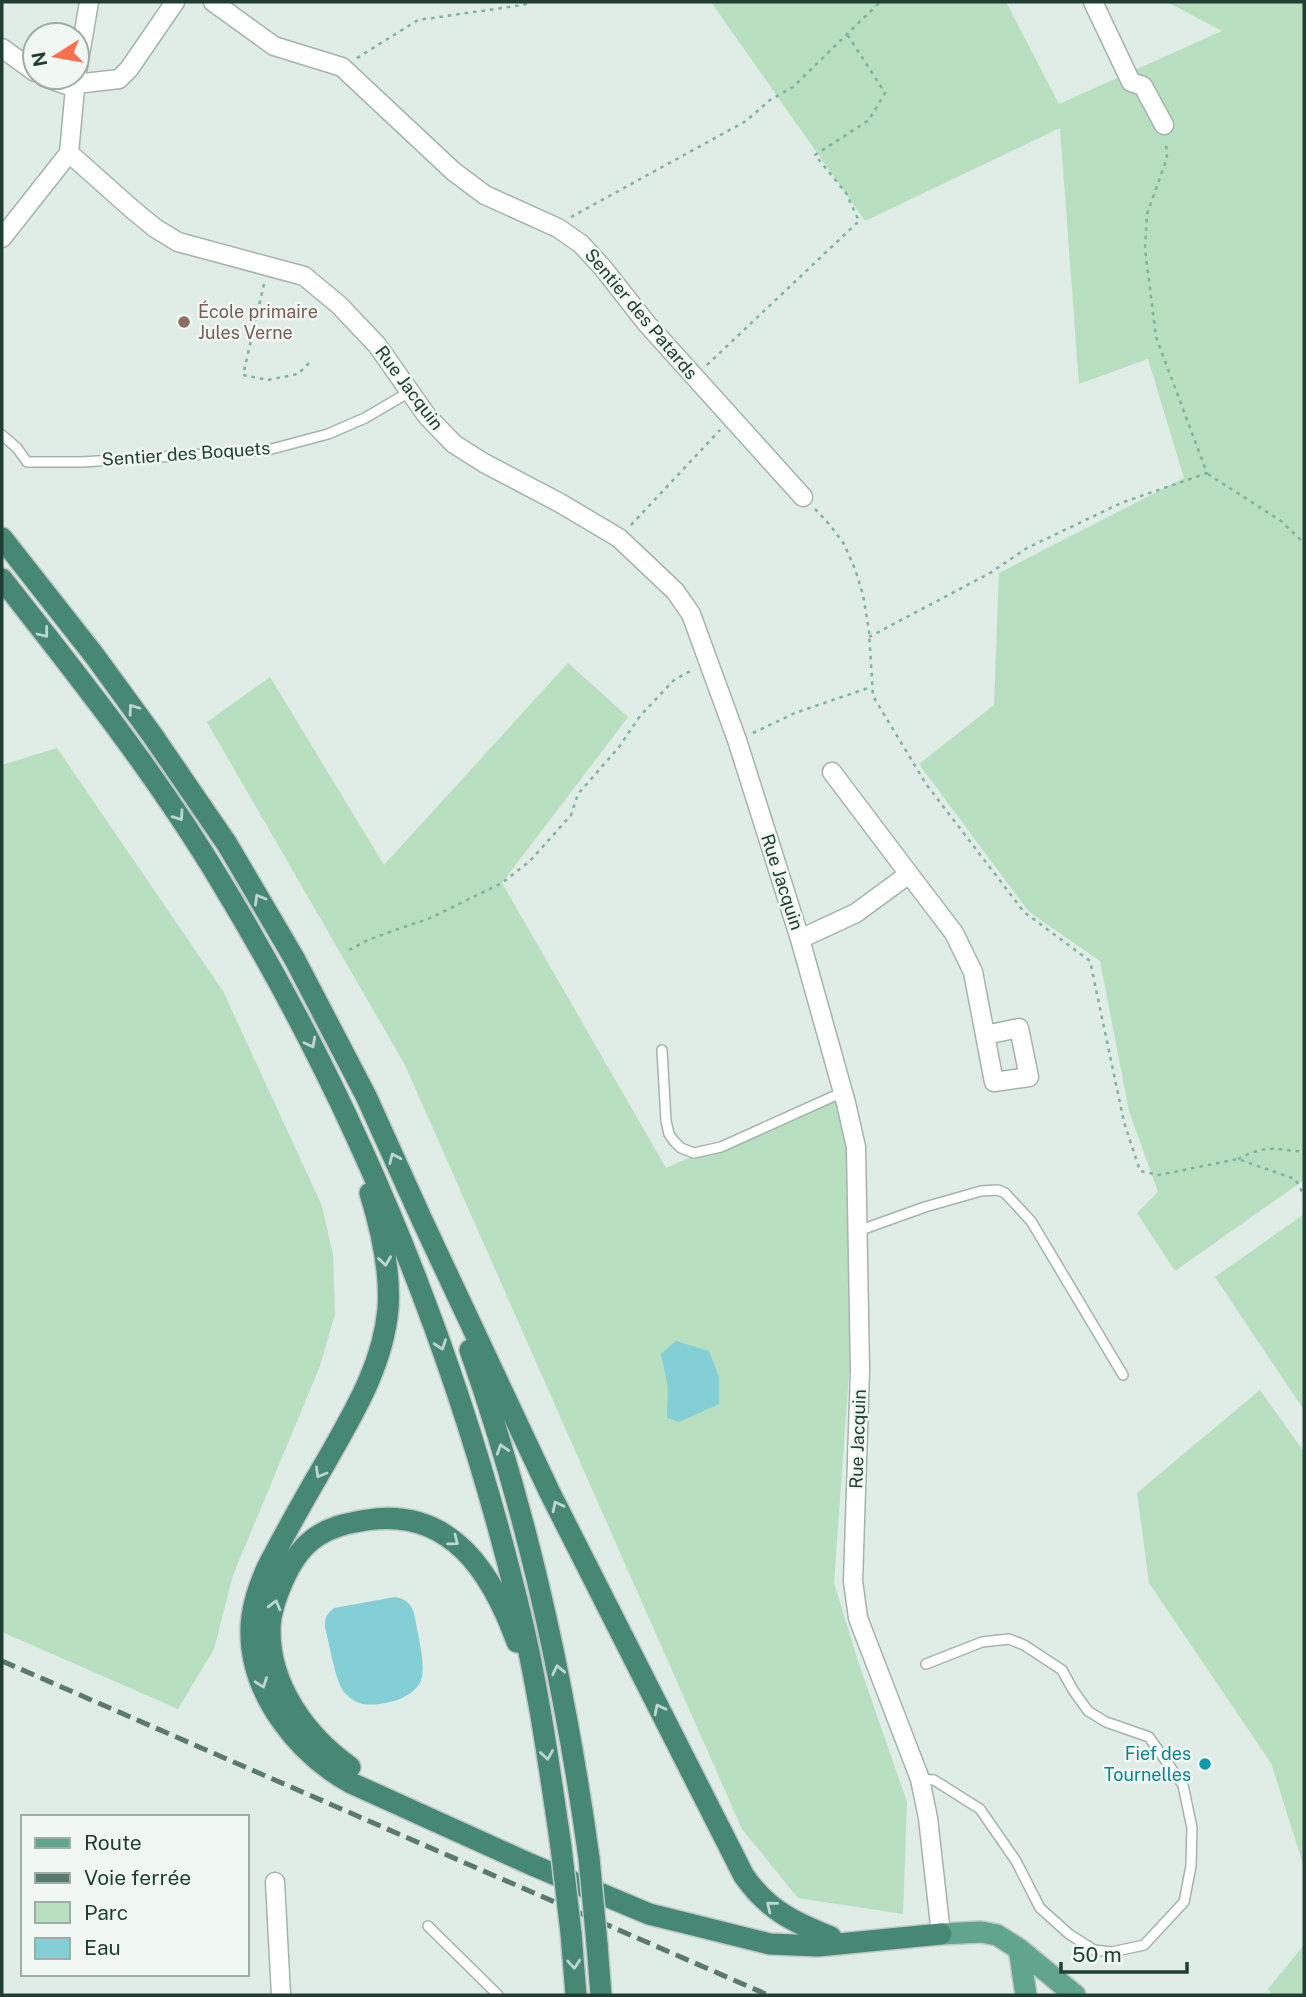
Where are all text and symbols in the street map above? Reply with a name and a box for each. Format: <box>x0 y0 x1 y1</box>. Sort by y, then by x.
north arrow <box>21 21 91 91</box>
text: N <box>27 50 52 69</box>
street label: Sentier des Patards <box>581 244 702 383</box>
place label: École primaire Jules Verne <box>198 300 318 343</box>
marker: École primaire Jules Verne <box>176 314 192 330</box>
street label: Rue Jacquin <box>371 342 448 434</box>
street label: Sentier des Boquets <box>101 437 271 470</box>
one-way arrow <box>36 625 49 638</box>
one-way arrow <box>129 704 142 717</box>
one-way arrow <box>171 809 184 822</box>
street label: Rue Jacquin <box>757 831 808 933</box>
one-way arrow <box>254 893 267 906</box>
one-way arrow <box>303 1036 317 1048</box>
one-way arrow <box>388 1153 402 1165</box>
one-way arrow <box>377 1255 392 1267</box>
one-way arrow <box>433 1339 447 1351</box>
street label: Rue Jacquin <box>845 1389 870 1489</box>
one-way arrow <box>495 1443 510 1455</box>
one-way arrow <box>315 1465 328 1478</box>
one-way arrow <box>551 1501 565 1513</box>
one-way arrow <box>446 1533 459 1546</box>
one-way arrow <box>267 1599 281 1611</box>
one-way arrow <box>552 1664 567 1676</box>
one-way arrow <box>254 1676 268 1688</box>
one-way arrow <box>654 1704 668 1716</box>
place label: Fief des Tournelles <box>1104 1743 1191 1785</box>
one-way arrow <box>540 1749 555 1760</box>
marker: Fief des Tournelles <box>1197 1756 1213 1772</box>
legend <box>21 1815 248 1976</box>
text: Route <box>84 1830 142 1855</box>
text: Voie ferrée <box>84 1865 191 1890</box>
text: Parc <box>84 1900 128 1925</box>
one-way arrow <box>766 1901 778 1914</box>
scale bar <box>1061 1930 1187 1974</box>
text: Eau <box>84 1935 121 1960</box>
text: 50 m <box>1072 1942 1122 1967</box>
one-way arrow <box>566 1959 581 1970</box>

